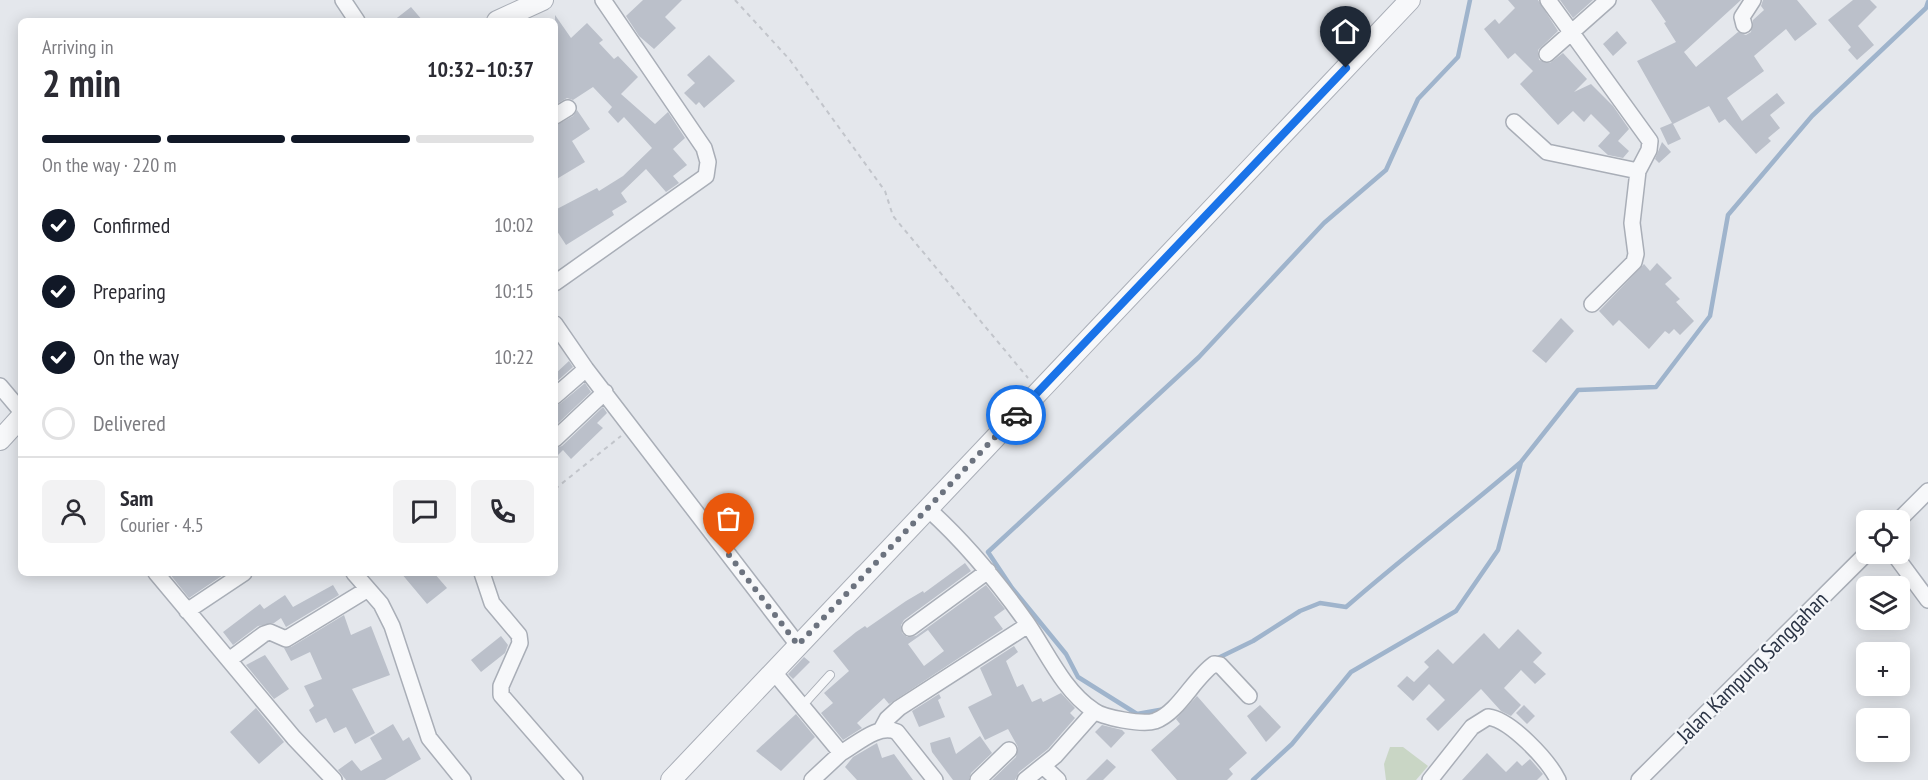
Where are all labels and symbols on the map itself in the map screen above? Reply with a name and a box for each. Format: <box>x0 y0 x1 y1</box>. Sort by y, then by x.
pin <box>1320 6 1371 68</box>
courier <box>986 385 1046 445</box>
pin <box>703 493 754 555</box>
street label: Jalan Kampung Sanggahan <box>1670 585 1834 749</box>

